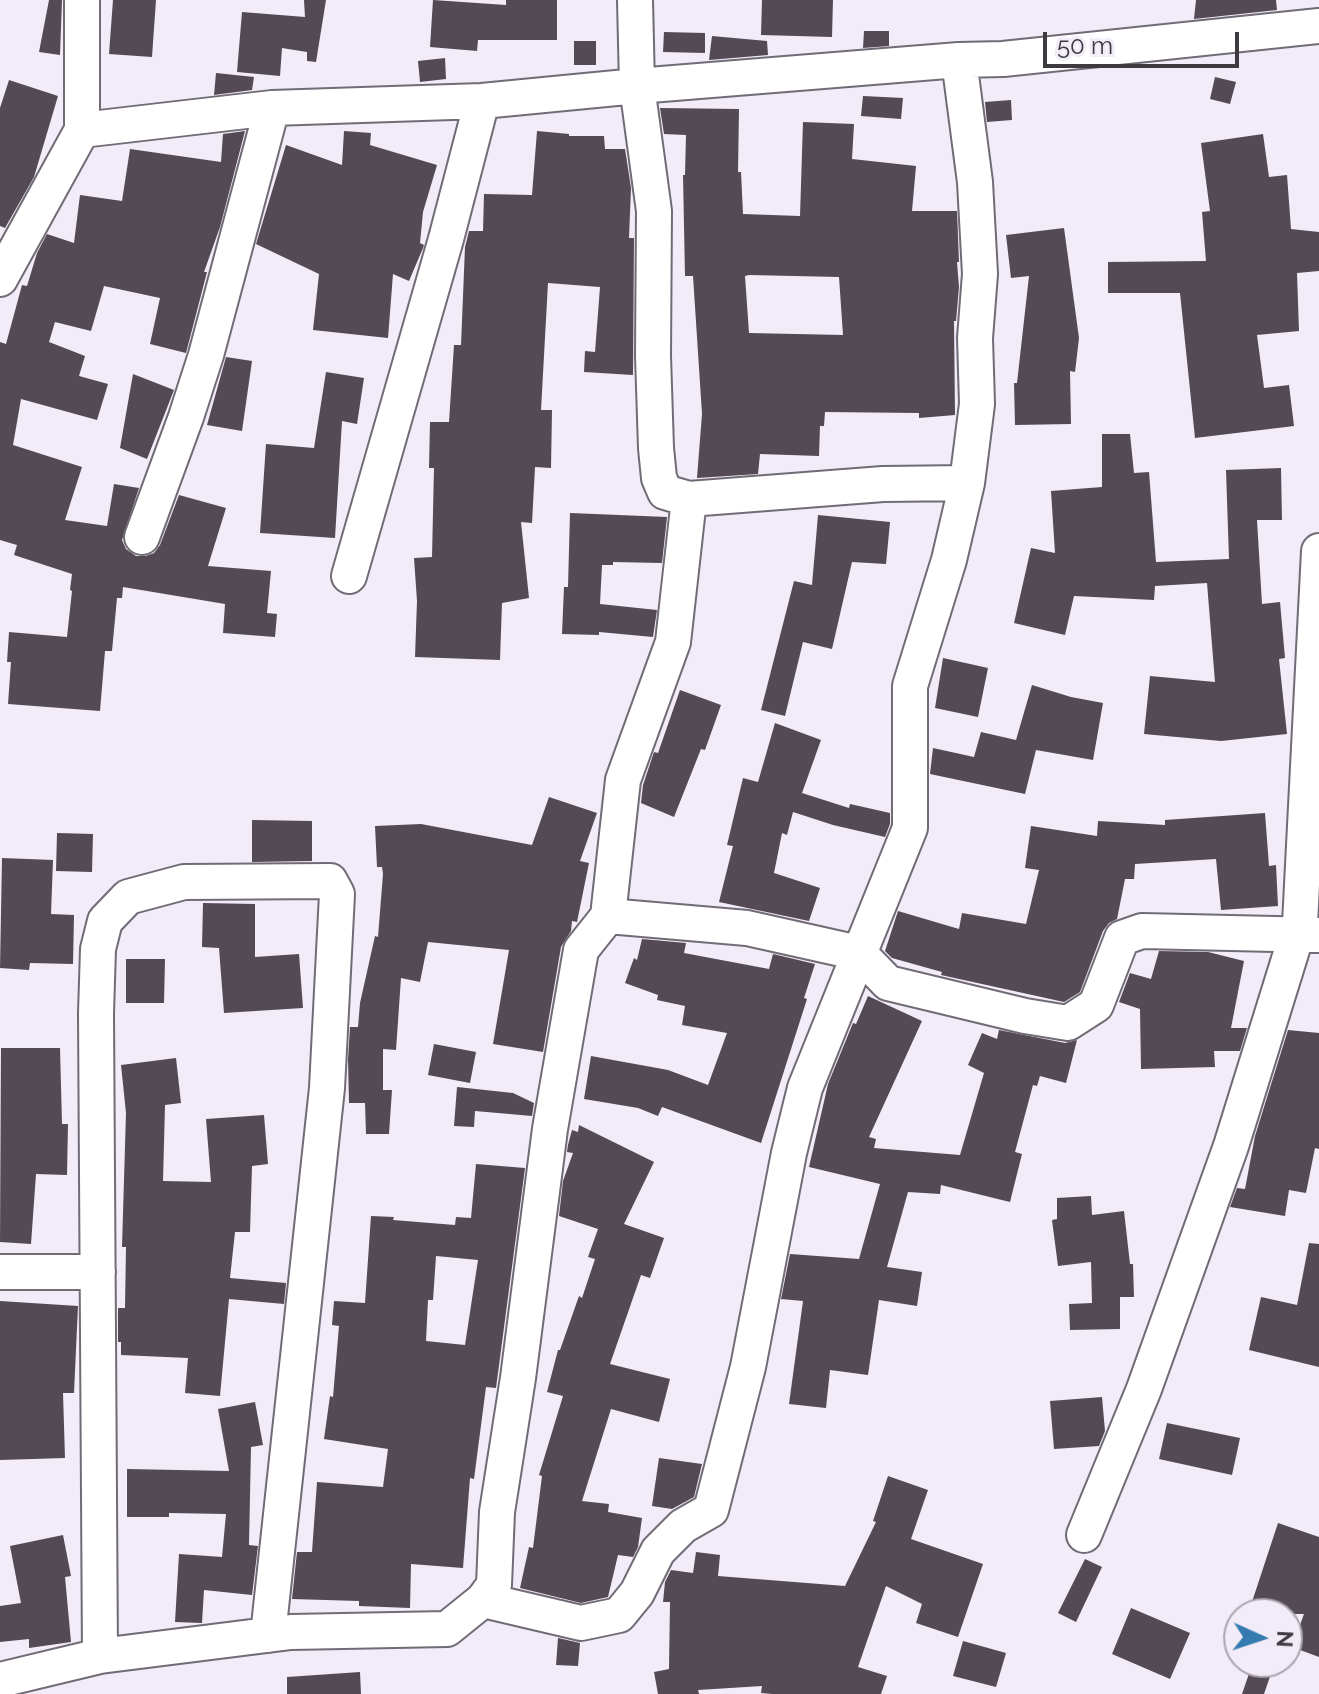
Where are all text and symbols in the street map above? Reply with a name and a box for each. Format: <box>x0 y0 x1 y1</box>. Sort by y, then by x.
scale bar <box>1047 16 1243 66</box>
text: 50 m <box>1057 31 1113 60</box>
north arrow <box>1223 1598 1303 1678</box>
text: N <box>1272 1630 1298 1648</box>

